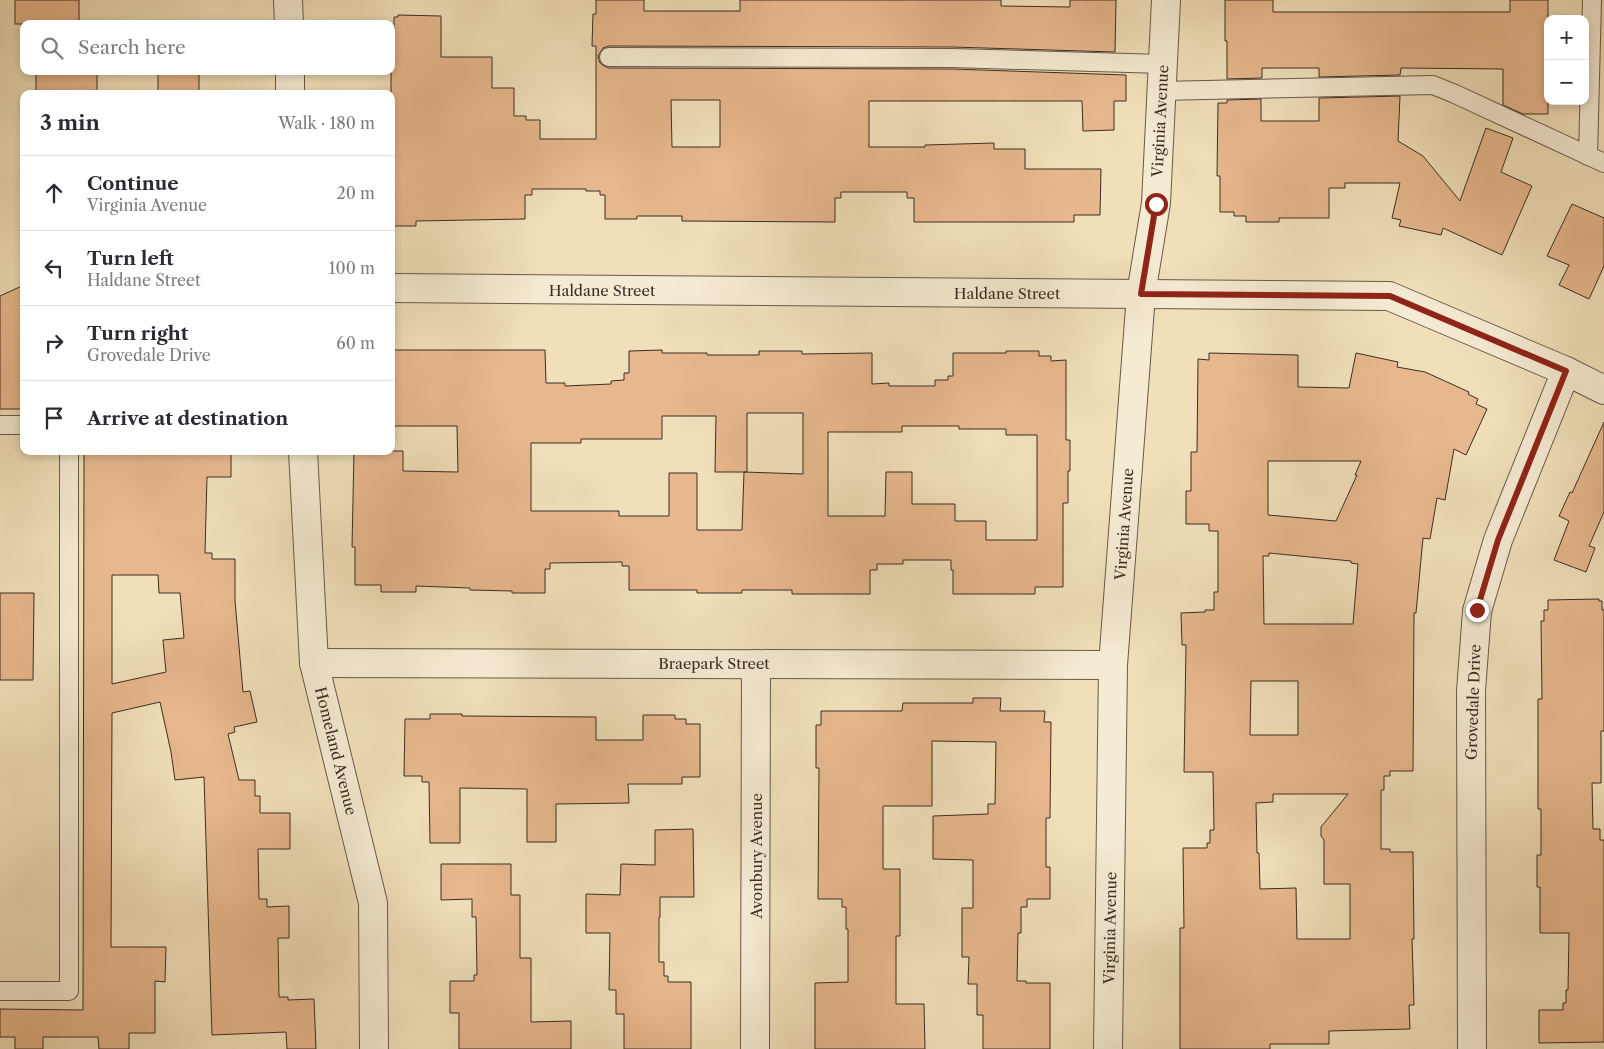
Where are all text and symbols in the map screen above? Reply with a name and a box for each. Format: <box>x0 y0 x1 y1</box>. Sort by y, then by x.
map controls <box>1544 15 1589 105</box>
button: + <box>1544 15 1589 60</box>
search box <box>20 20 395 75</box>
icon: search <box>38 34 66 62</box>
text: Search here <box>78 36 186 59</box>
button: − <box>1544 60 1589 105</box>
street label: Virginia Avenue <box>1148 64 1172 179</box>
text: 3 min <box>40 110 100 135</box>
text: Walk · 180 m <box>278 113 375 133</box>
text: Continue <box>87 172 179 195</box>
icon: ahead <box>40 179 68 207</box>
text: 20 m <box>336 183 375 203</box>
route start <box>1145 193 1168 216</box>
text: Virginia Avenue <box>87 195 207 215</box>
text: Turn left <box>87 247 174 270</box>
icon: left <box>40 254 68 282</box>
text: 100 m <box>329 258 375 278</box>
text: Haldane Street <box>87 270 201 290</box>
street label: Haldane Street <box>549 281 656 300</box>
street label: Haldane Street <box>954 284 1061 303</box>
text: Turn right <box>87 322 188 345</box>
icon: right <box>40 329 68 357</box>
text: 60 m <box>336 333 375 353</box>
text: Grovedale Drive <box>87 345 211 365</box>
icon: arrive <box>40 404 68 432</box>
text: Arrive at destination <box>87 407 288 430</box>
street label: Virginia Avenue <box>1111 467 1137 582</box>
route end <box>1466 599 1489 622</box>
street label: Grovedale Drive <box>1461 644 1485 760</box>
street label: Braepark Street <box>658 654 770 673</box>
street label: Homeland Avenue <box>311 685 361 817</box>
street label: Avonbury Avenue <box>747 793 766 920</box>
street label: Virginia Avenue <box>1100 872 1120 985</box>

